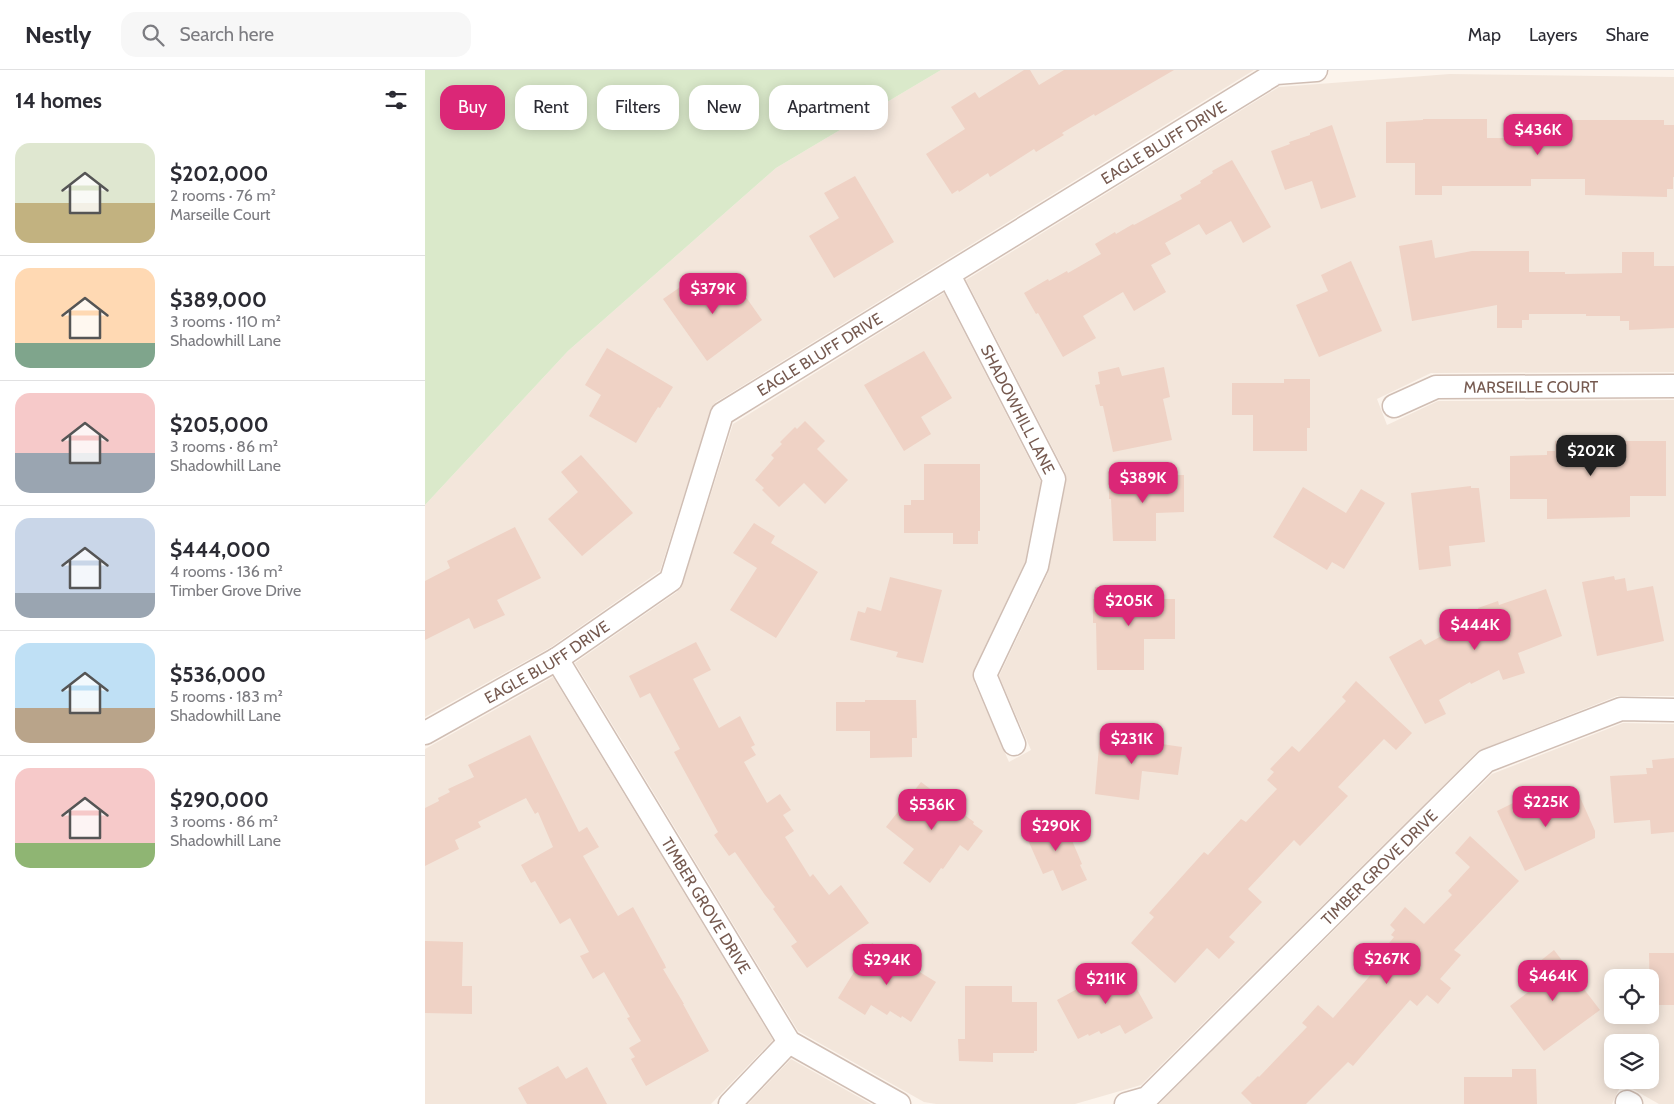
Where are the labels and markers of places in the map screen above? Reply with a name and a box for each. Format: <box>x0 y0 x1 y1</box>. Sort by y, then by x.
pin: $436K <box>1503 114 1573 156</box>
pin: $379K <box>678 272 748 315</box>
pin: $202K <box>1556 434 1626 477</box>
pin: $389K <box>1108 462 1178 504</box>
pin: $205K <box>1094 584 1164 627</box>
pin: $444K <box>1440 608 1510 651</box>
pin: $231K <box>1097 722 1167 765</box>
pin: $225K <box>1511 786 1581 828</box>
pin: $536K <box>897 788 967 831</box>
pin: $290K <box>1021 810 1091 852</box>
pin: $267K <box>1352 942 1422 985</box>
pin: $294K <box>852 944 922 986</box>
pin: $464K <box>1518 960 1588 1002</box>
pin: $211K <box>1071 962 1141 1005</box>

